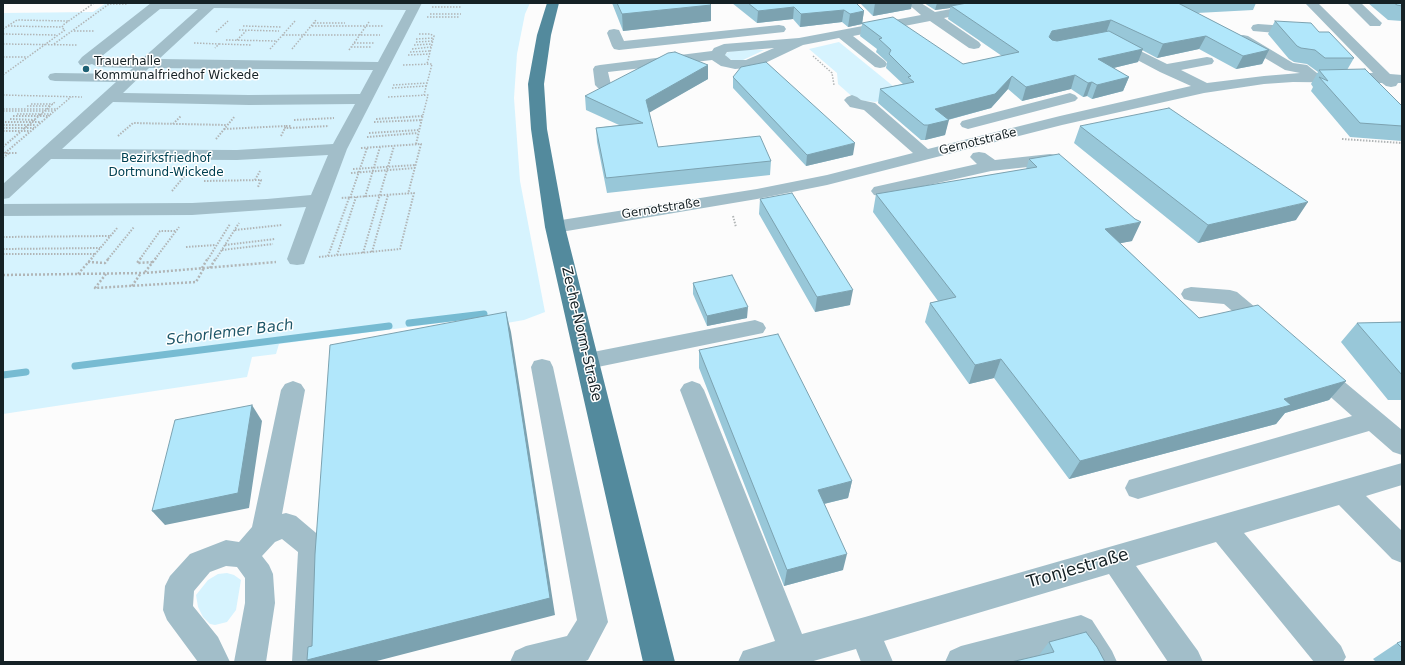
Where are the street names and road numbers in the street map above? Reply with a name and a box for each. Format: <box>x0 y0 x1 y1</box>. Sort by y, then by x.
street label: Gernotstraße <box>938 125 1018 159</box>
street label: Gernotstraße <box>621 196 701 222</box>
street label: Zeche-Norm-Straße <box>557 265 605 403</box>
street label: Tronjestraße <box>1025 545 1131 593</box>

